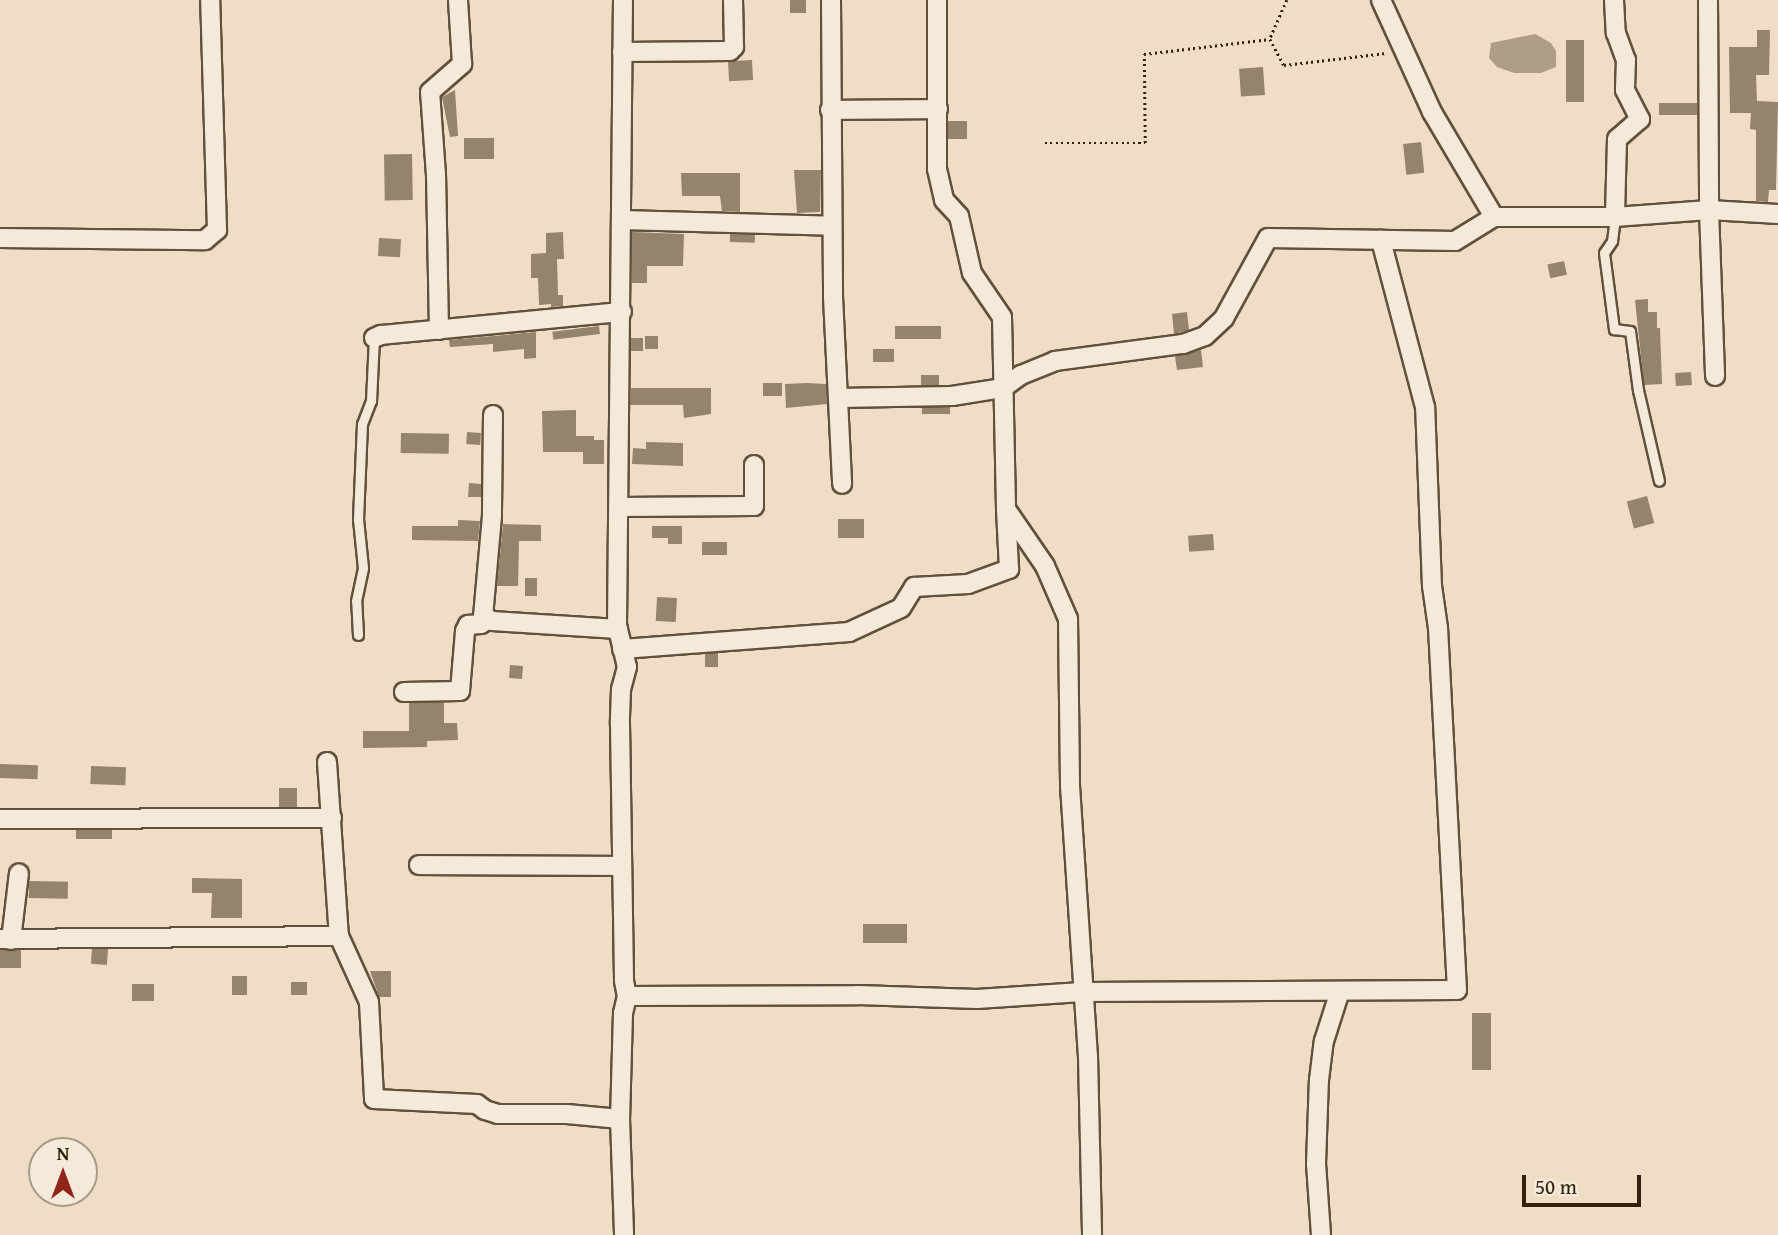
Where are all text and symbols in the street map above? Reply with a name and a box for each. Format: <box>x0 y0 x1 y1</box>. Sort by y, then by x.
north arrow <box>28 1137 98 1207</box>
text: N <box>57 1139 69 1167</box>
scale bar <box>1526 1162 1645 1206</box>
text: 50 m <box>1535 1171 1577 1202</box>

